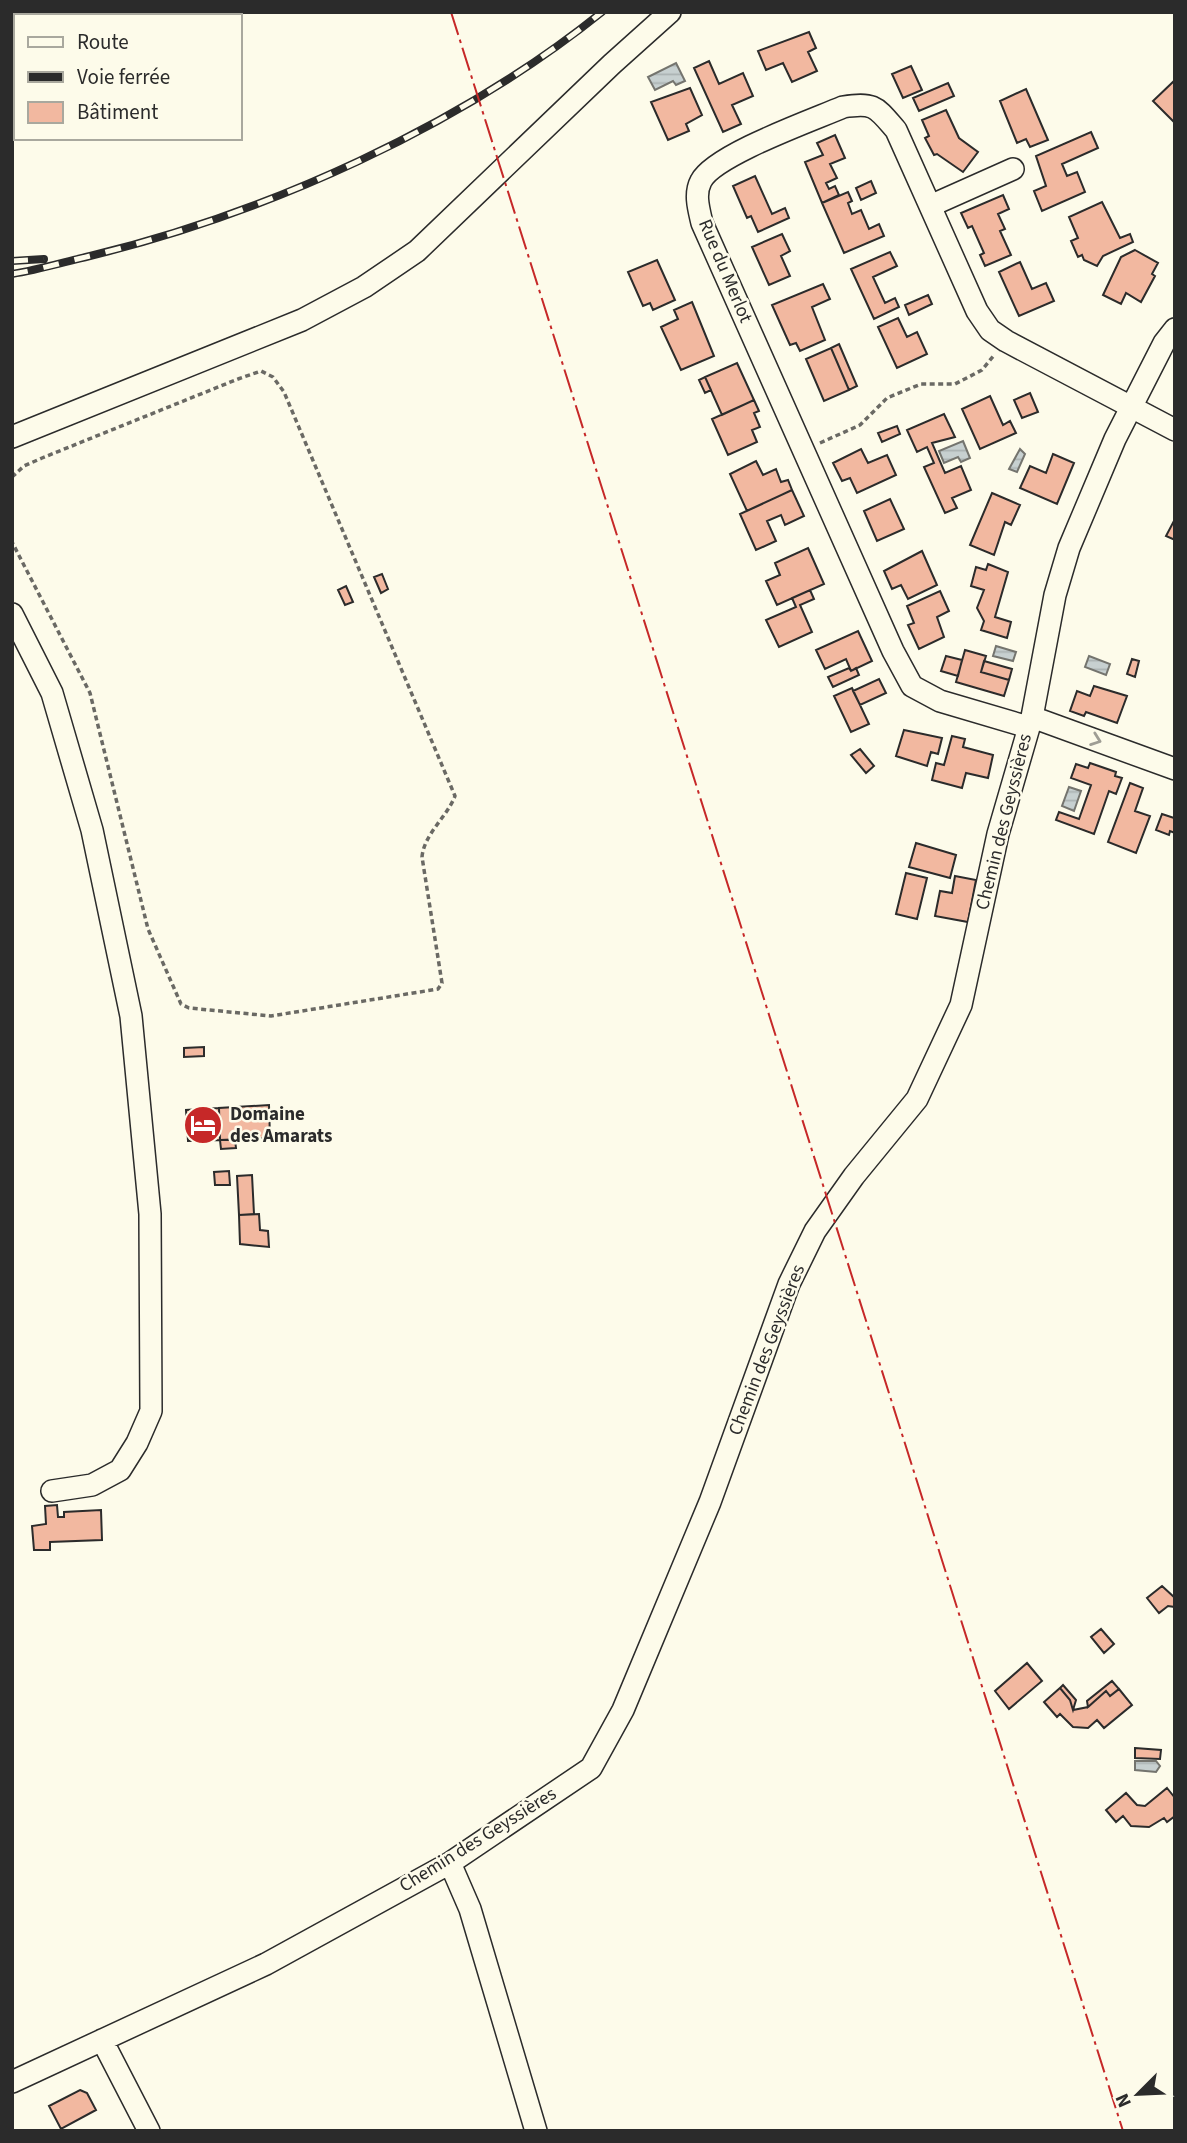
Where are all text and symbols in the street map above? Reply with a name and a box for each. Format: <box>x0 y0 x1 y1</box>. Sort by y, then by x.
legend <box>14 14 242 140</box>
text: Route <box>77 27 129 57</box>
text: Voie ferrée <box>77 62 170 92</box>
text: Bâtiment <box>77 97 158 127</box>
street label: Rue du Merlot <box>691 215 759 327</box>
street label: Chemin des Geyssières <box>969 731 1039 913</box>
one-way arrow <box>1089 732 1102 746</box>
place label: Domaine des Amarats <box>230 1101 332 1150</box>
hotel icon: Domaine des Amarats <box>182 1104 224 1146</box>
street label: Chemin des Geyssières <box>722 1261 812 1439</box>
street label: Chemin des Geyssières <box>394 1781 562 1899</box>
north arrow <box>1103 2059 1173 2129</box>
text: N <box>1109 2089 1139 2112</box>

